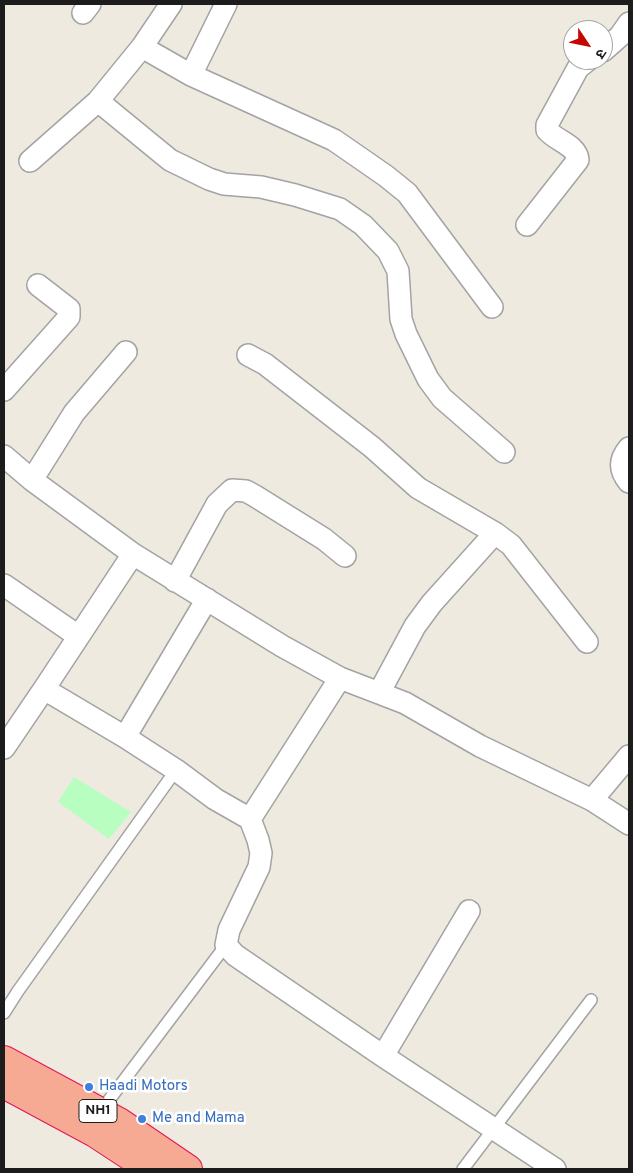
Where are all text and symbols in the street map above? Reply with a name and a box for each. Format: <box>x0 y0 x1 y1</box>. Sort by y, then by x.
north arrow <box>563 20 613 70</box>
text: उ <box>591 45 609 61</box>
place label: Haadi Motors <box>99 1078 188 1096</box>
marker: Haadi Motors <box>83 1081 95 1093</box>
road number: NH1 <box>79 1100 117 1122</box>
place label: Me and Mama <box>152 1110 245 1128</box>
marker: Me and Mama <box>136 1113 148 1125</box>

